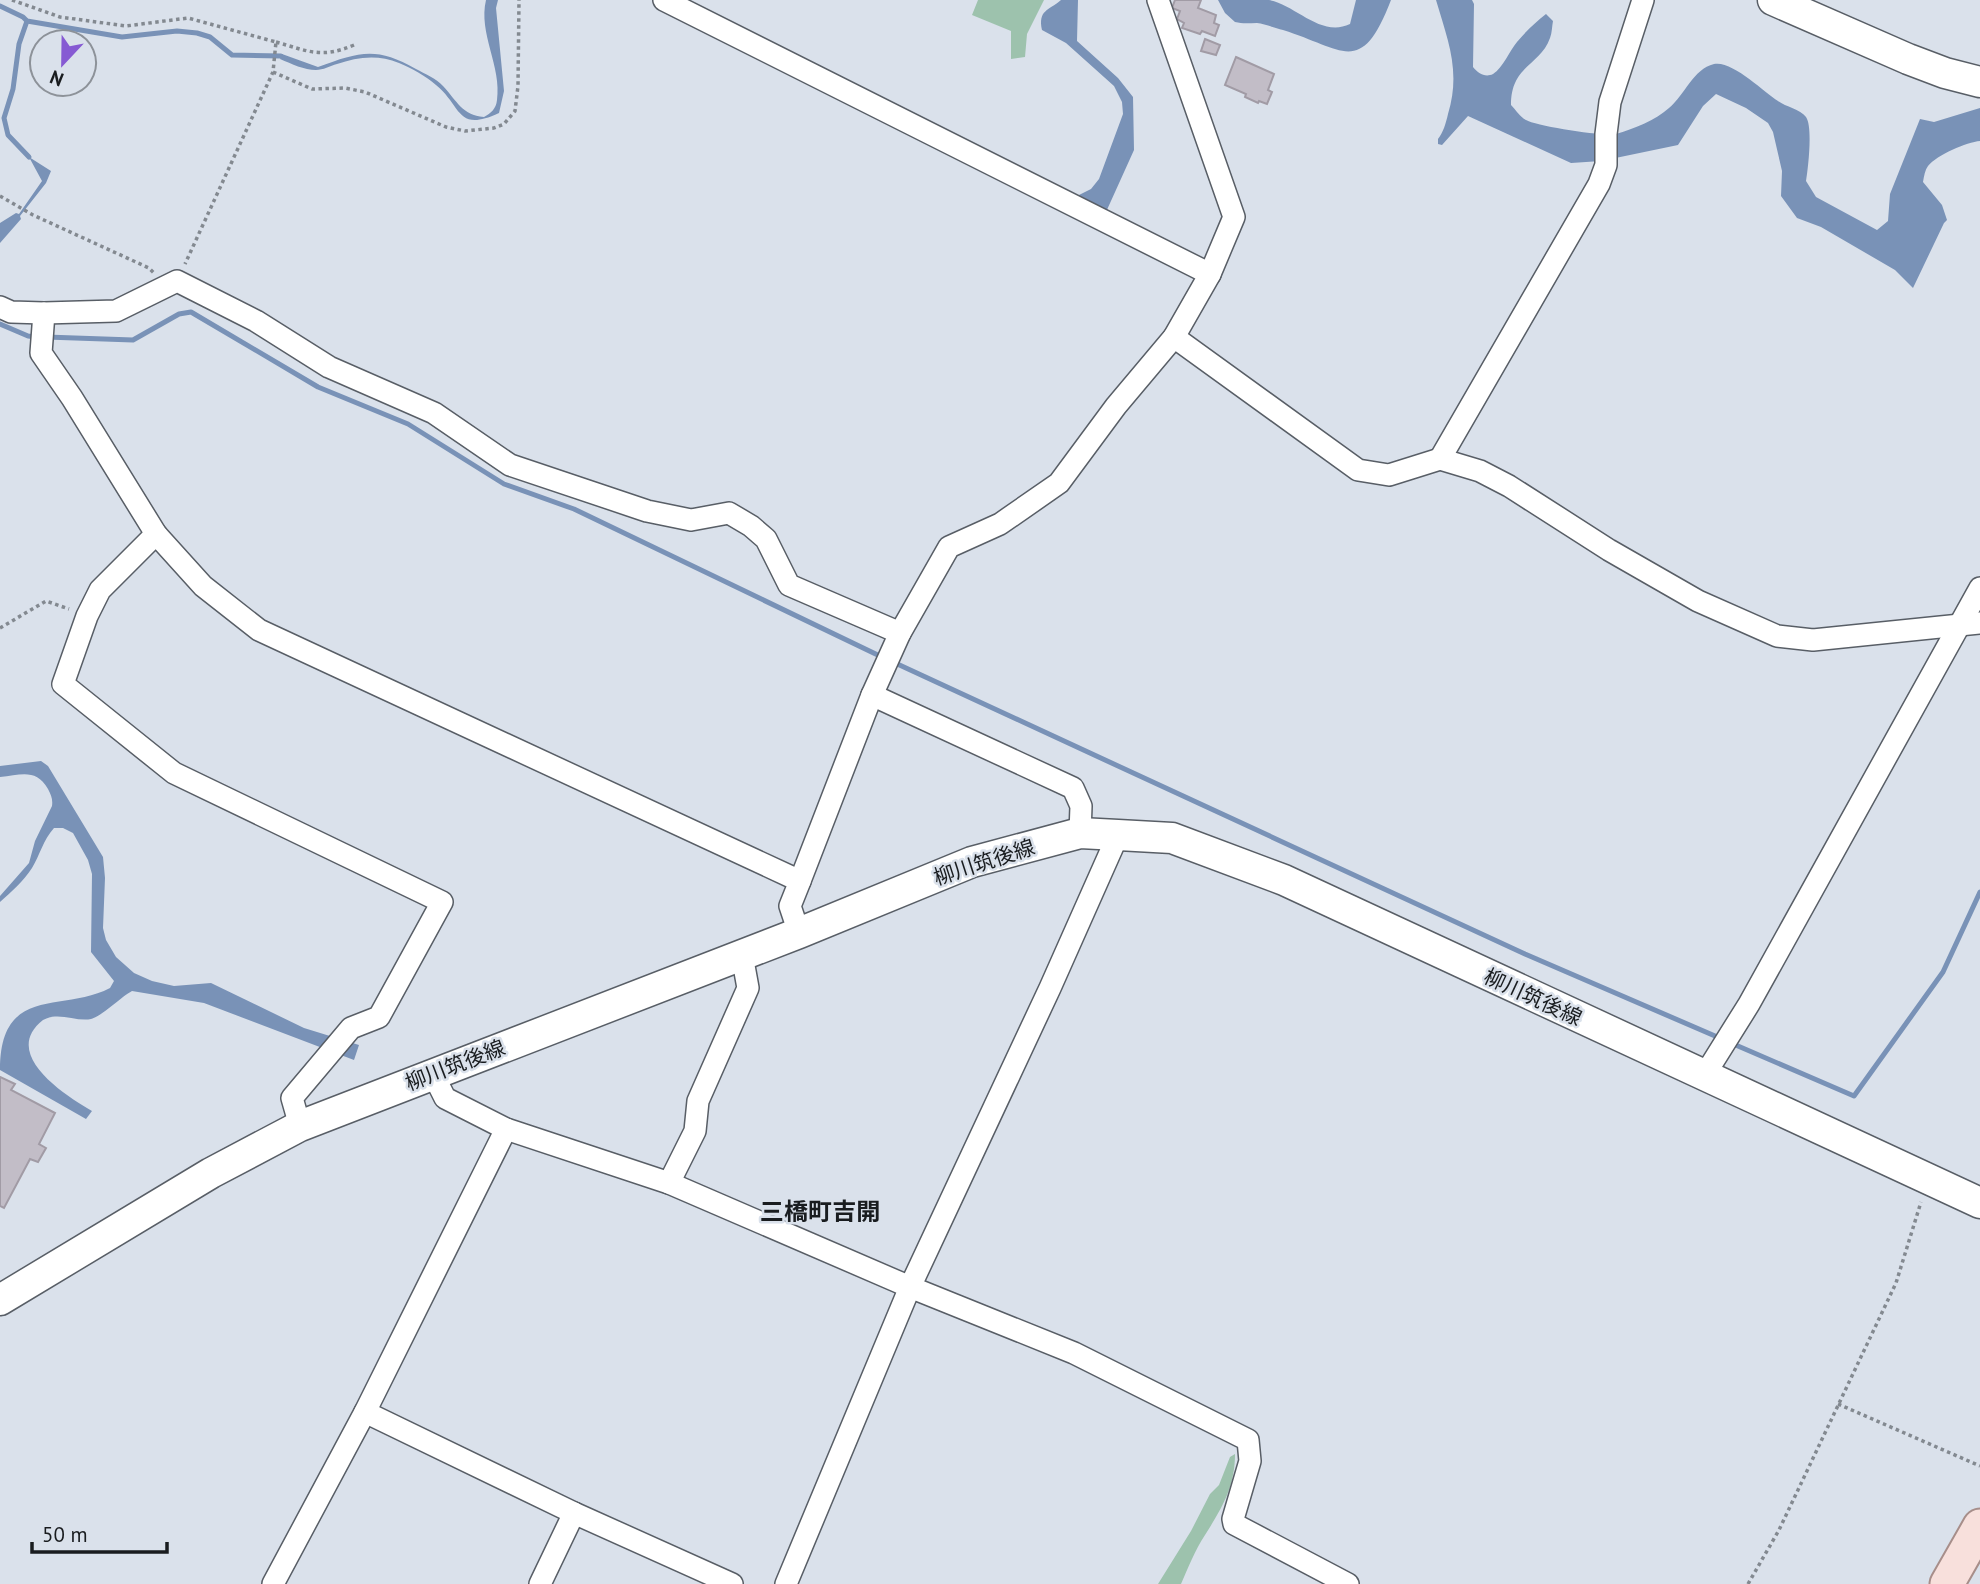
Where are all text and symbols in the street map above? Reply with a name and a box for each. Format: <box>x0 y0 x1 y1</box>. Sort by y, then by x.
north arrow <box>28 28 98 98</box>
text: N <box>46 65 67 92</box>
street label: 柳川筑後線 <box>930 833 1038 891</box>
street label: 柳川筑後線 <box>1480 963 1586 1031</box>
street label: 柳川筑後線 <box>401 1034 509 1096</box>
district label: 三橋町吉開 <box>760 1196 880 1227</box>
scale bar <box>32 1510 166 1554</box>
text: 50 m <box>42 1521 88 1548</box>

